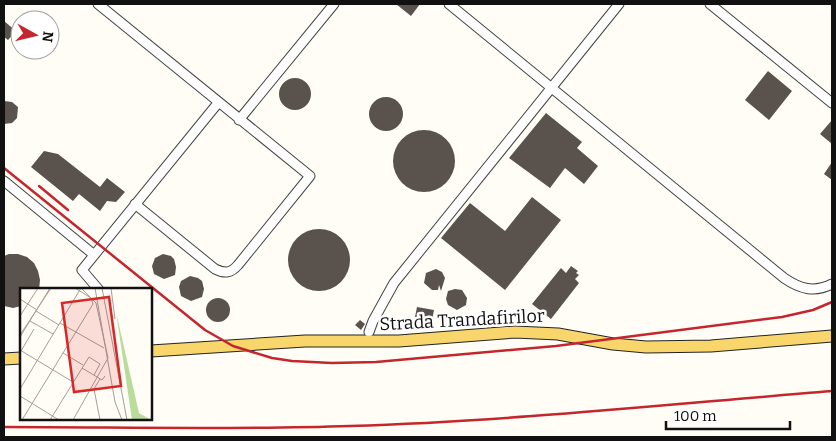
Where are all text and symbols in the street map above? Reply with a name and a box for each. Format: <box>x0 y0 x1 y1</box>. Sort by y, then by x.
north arrow <box>10 10 60 60</box>
text: N <box>38 30 57 43</box>
inset map <box>20 288 152 421</box>
street label: Strada Trandafirilor <box>379 305 545 335</box>
scale bar <box>666 398 790 430</box>
text: 100 m <box>674 407 717 425</box>

